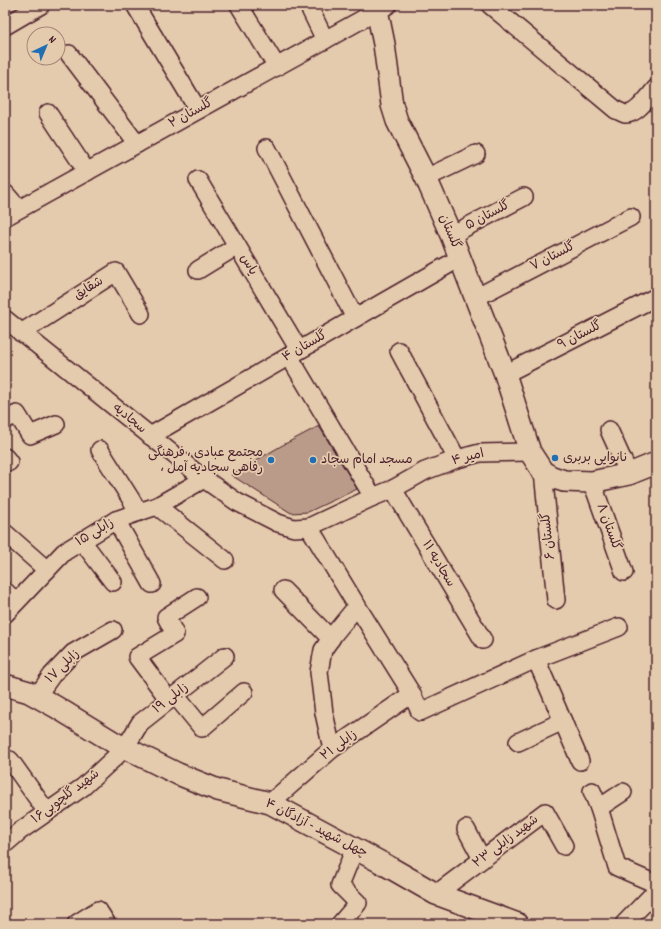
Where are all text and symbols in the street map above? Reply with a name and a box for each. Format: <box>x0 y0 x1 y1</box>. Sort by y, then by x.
north arrow <box>26 26 66 66</box>
text: N <box>44 33 59 48</box>
street label: گلستان ۲ <box>165 94 217 134</box>
street label: گلستان ۵ <box>462 196 514 236</box>
street label: گلستان <box>433 212 465 253</box>
street label: گلستان ۷ <box>527 237 579 276</box>
street label: یاس <box>234 251 262 279</box>
street label: شقایق <box>70 272 108 306</box>
street label: گلستان ۹ <box>555 317 606 355</box>
street label: گلستان ۴ <box>279 326 331 368</box>
street label: سجادیه <box>108 399 150 439</box>
place label: مجتمع عبادی ، فرهنگی ، رفاهی سجادیه آمل <box>148 444 263 478</box>
street label: امیر ۴ <box>450 445 486 471</box>
place label: نانوایی بربری <box>563 449 628 468</box>
place label: مسجد امام سجاد <box>321 451 413 470</box>
marker: نانوایی بربری <box>550 453 560 463</box>
marker: مجتمع عبادی ، فرهنگی ، رفاهی سجادیه آمل <box>266 455 276 465</box>
marker: مسجد امام سجاد <box>308 455 318 465</box>
street label: گلستان ۸ <box>591 501 625 553</box>
street label: گلستان ۶ <box>537 511 561 560</box>
street label: زابلی ۱۵ <box>72 514 118 552</box>
street label: سجادیه ۱۱ <box>417 537 459 591</box>
street label: زابلی ۱۷ <box>41 645 85 689</box>
street label: زابلی ۱۹ <box>149 679 193 719</box>
street label: زابلی ۲۱ <box>317 726 361 766</box>
street label: شهید گلچوبی۱۶ <box>28 765 104 829</box>
street label: چهل شهید - آزادگان ۴ <box>261 795 371 863</box>
street label: شهید زابلی ۲۳ <box>469 811 543 873</box>

